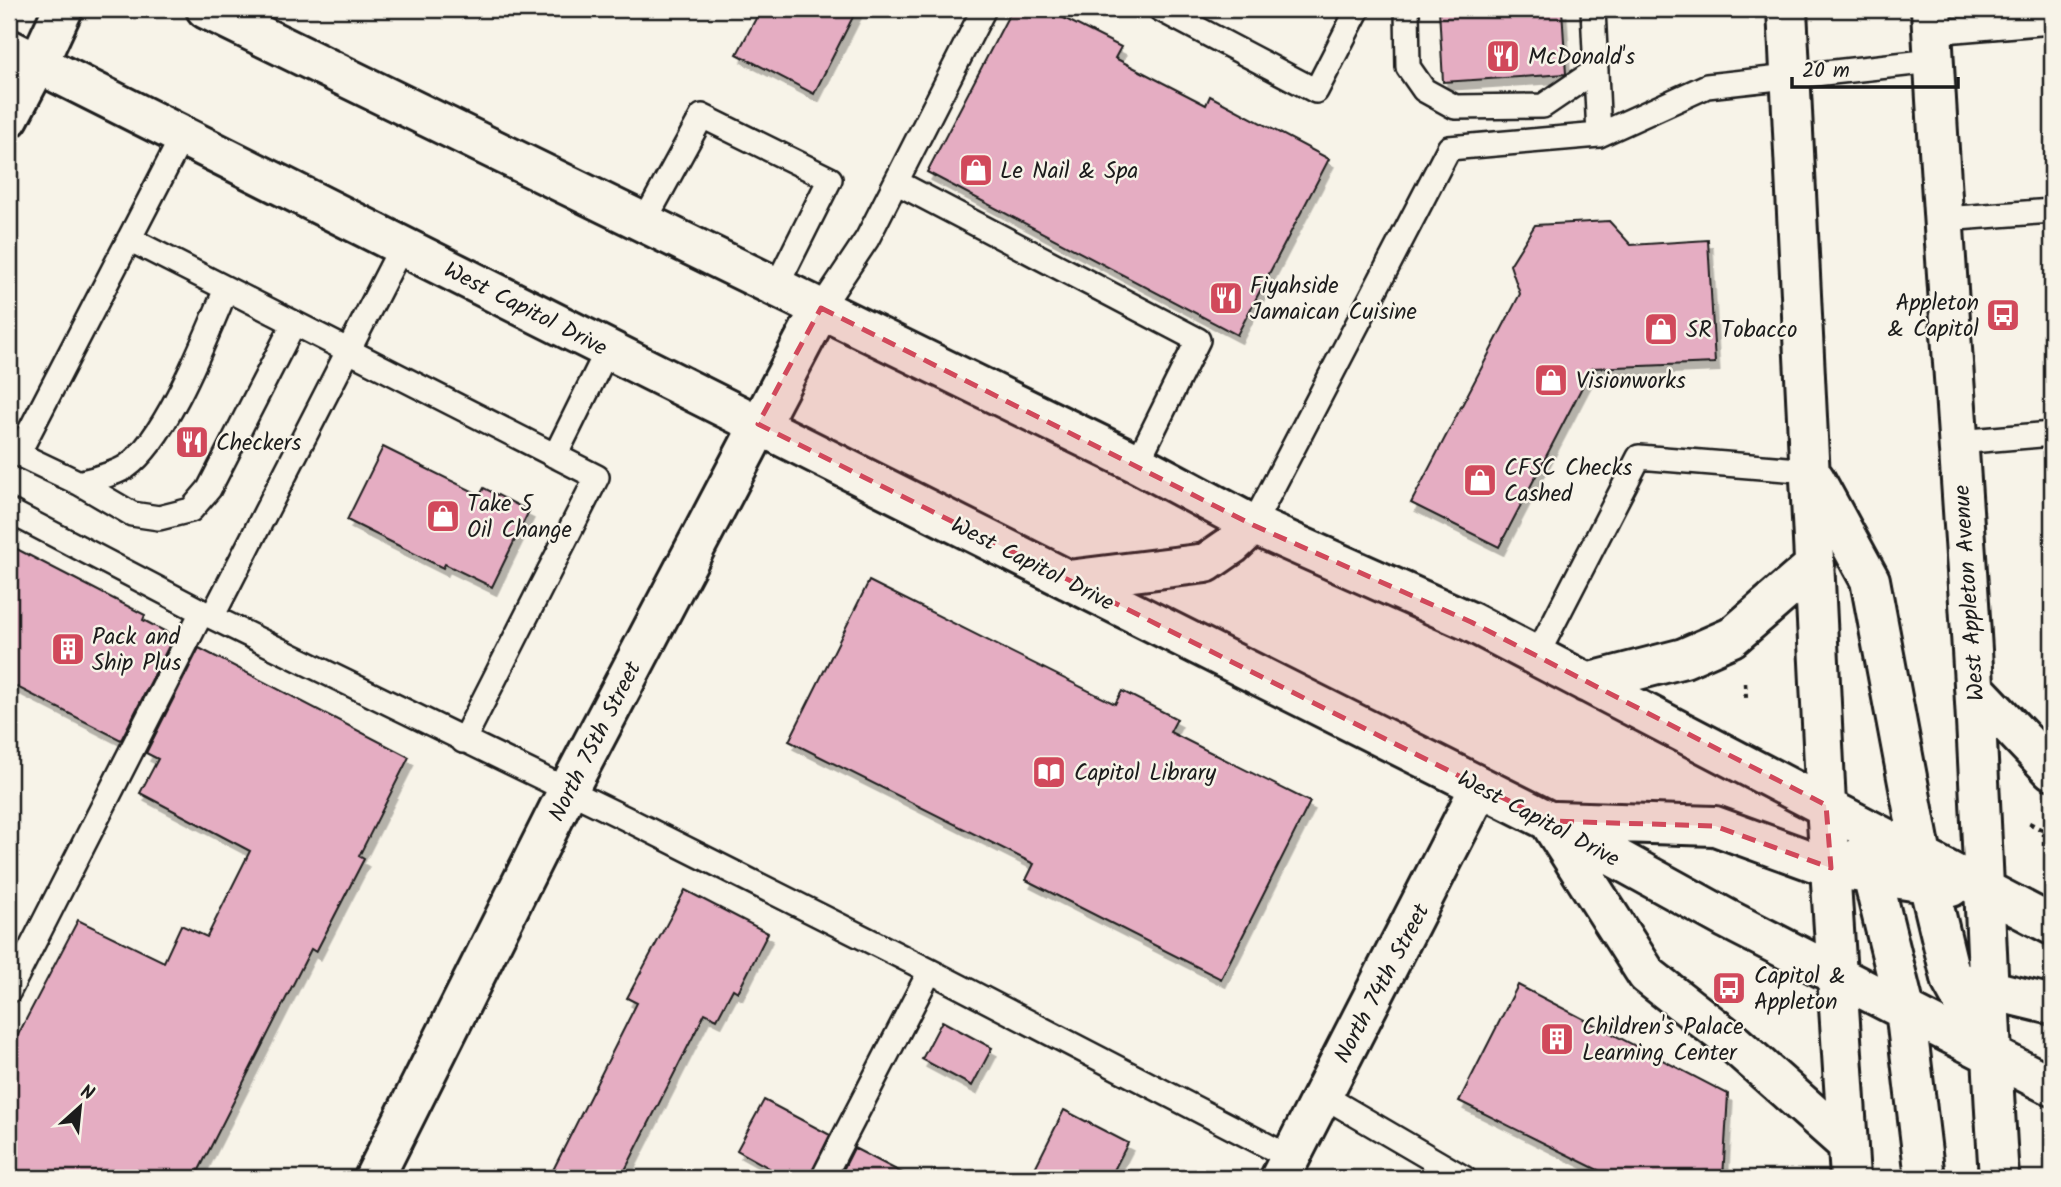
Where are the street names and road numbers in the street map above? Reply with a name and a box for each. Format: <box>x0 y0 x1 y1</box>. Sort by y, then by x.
street label: West Capitol Drive <box>437 253 613 367</box>
street label: West Appleton Avenue <box>1944 484 1996 702</box>
street label: West Capitol Drive <box>944 508 1120 622</box>
street label: North 75th Street <box>540 654 652 828</box>
street label: West Capitol Drive <box>1450 762 1626 878</box>
street label: North 74th Street <box>1326 897 1441 1070</box>

